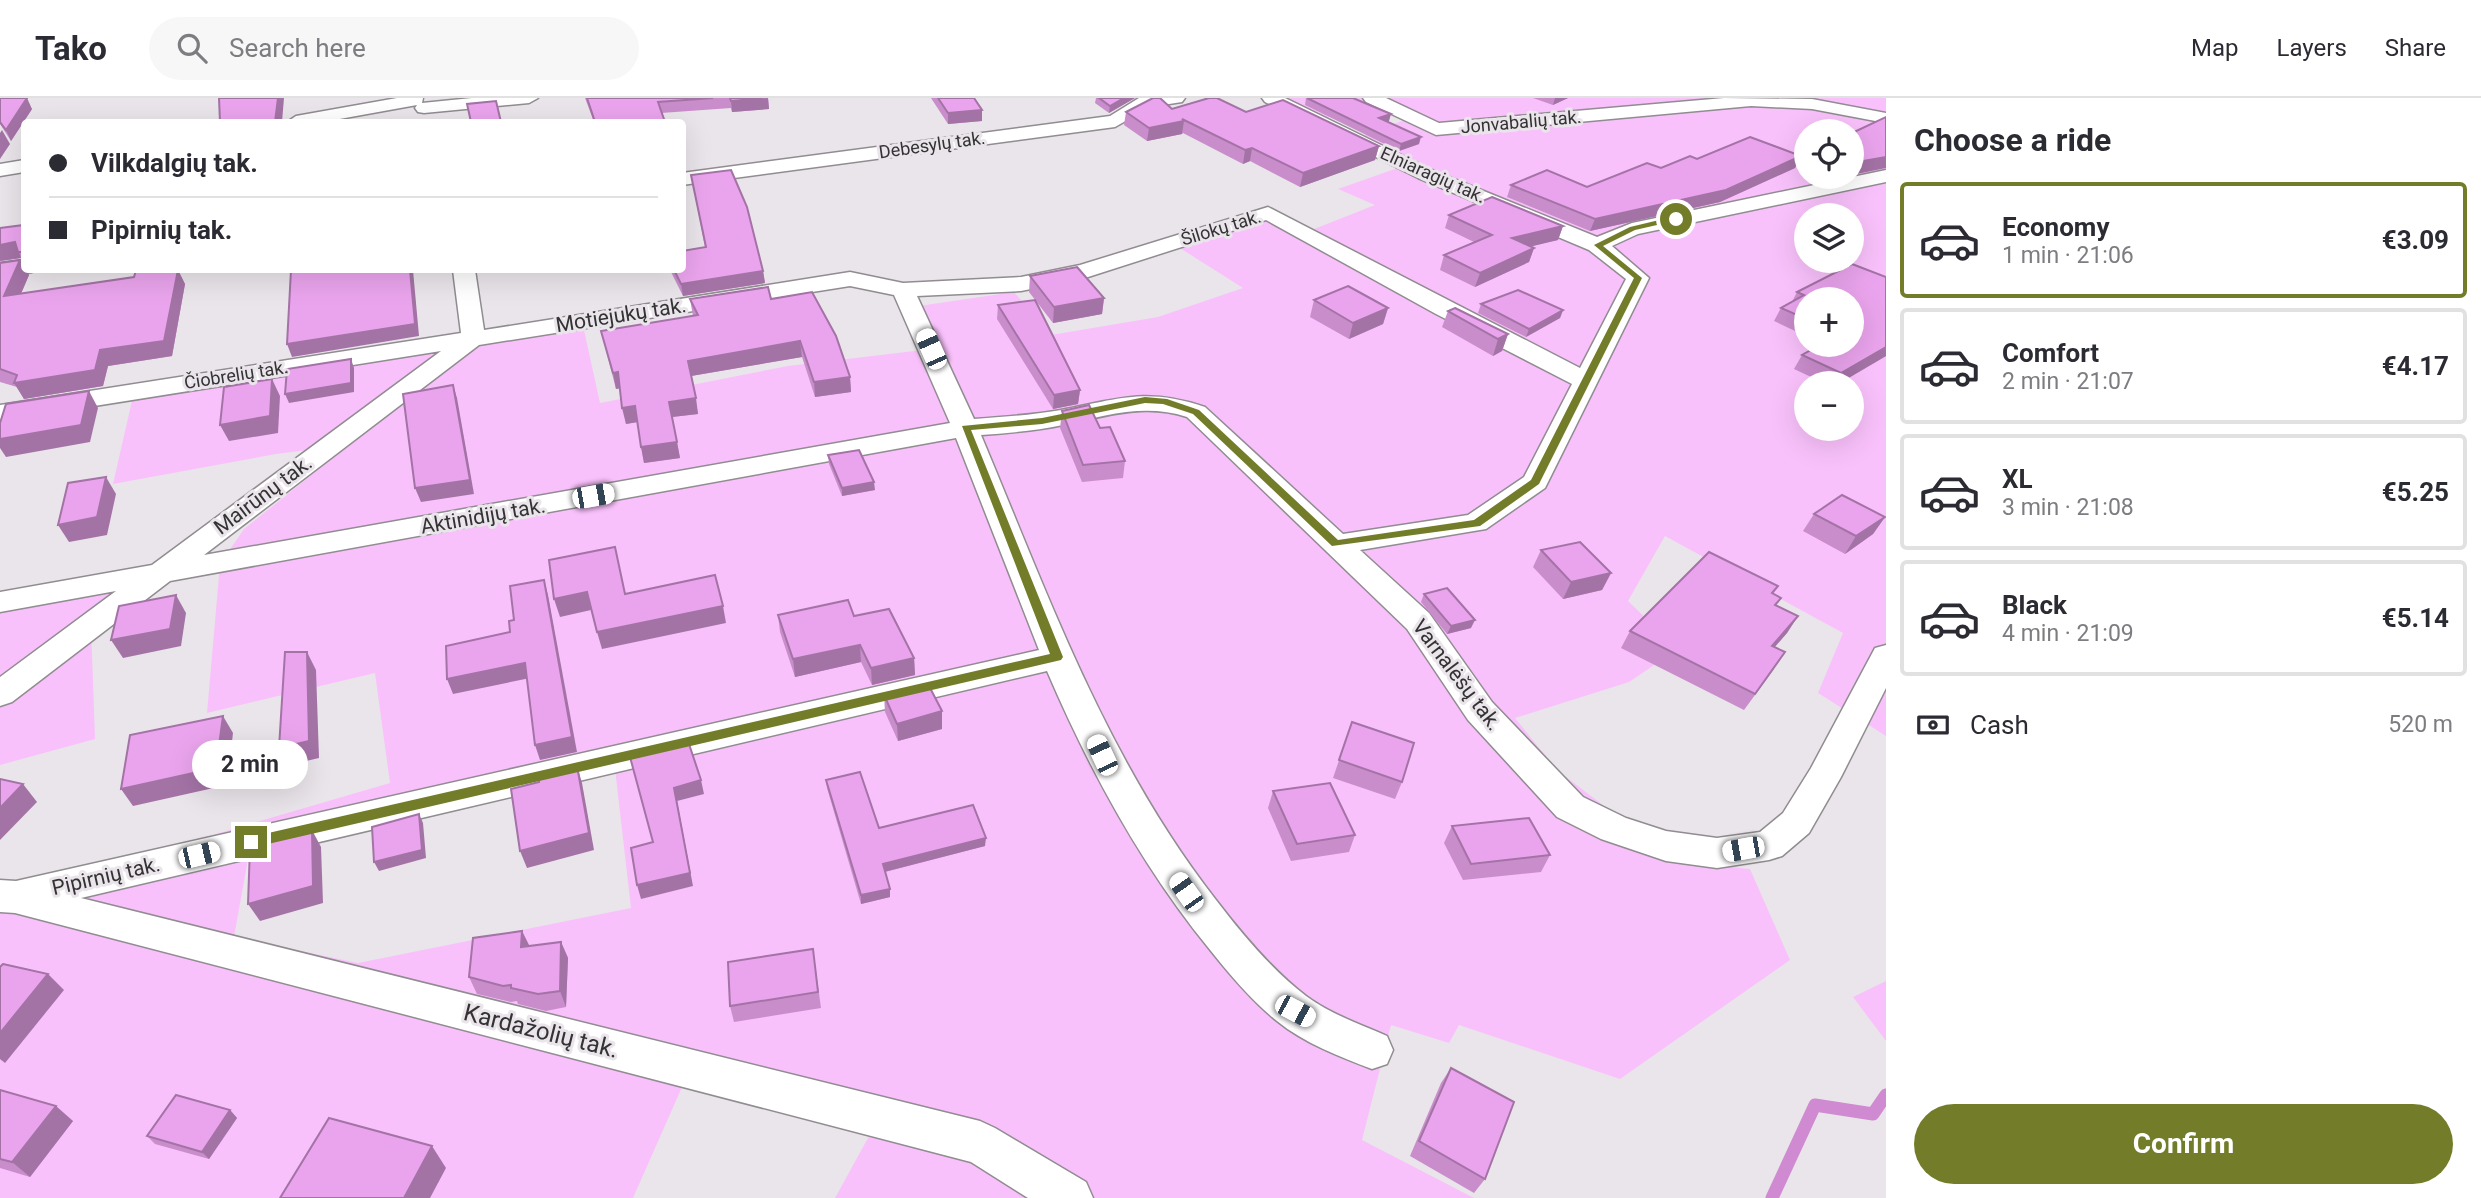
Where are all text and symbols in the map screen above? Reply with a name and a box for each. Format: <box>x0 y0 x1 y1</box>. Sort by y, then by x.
search box <box>149 17 639 80</box>
text: Tako <box>35 29 107 68</box>
icon: search <box>173 29 211 67</box>
text: Search here <box>229 33 366 63</box>
text: Map <box>2191 34 2239 62</box>
text: Layers <box>2277 34 2347 62</box>
text: Share <box>2385 34 2446 62</box>
street label: Jonvabalių tak. <box>1460 106 1582 137</box>
map controls <box>1794 119 1864 441</box>
button: locate <box>1794 119 1864 189</box>
text: Choose a ride <box>1914 121 2111 159</box>
street label: Debesylų tak. <box>877 127 986 162</box>
street label: Elniaragių tak. <box>1377 142 1489 207</box>
text: Vilkdalgių tak. <box>91 148 258 178</box>
route start <box>1660 203 1692 235</box>
button: layers <box>1794 203 1864 273</box>
street label: Šilokų tak. <box>1178 205 1264 250</box>
icon: car <box>1918 209 1981 272</box>
text: Economy <box>2002 212 2109 242</box>
text: Pipirnių tak. <box>91 215 232 245</box>
text: €3.09 <box>2382 225 2449 255</box>
text: 1 min · 21:06 <box>2002 242 2134 269</box>
button: + <box>1794 287 1864 357</box>
street label: Motiejukų tak. <box>554 293 688 337</box>
car <box>913 326 950 372</box>
icon: car <box>1918 335 1981 398</box>
text: Comfort <box>2002 338 2099 368</box>
text: €4.17 <box>2382 351 2449 381</box>
street label: Čiobrelių tak. <box>183 356 289 393</box>
text: 2 min · 21:07 <box>2002 368 2134 395</box>
button: − <box>1794 371 1864 441</box>
street label: Mairūnų tak. <box>209 450 317 540</box>
icon: car <box>1918 461 1981 524</box>
text: XL <box>2002 464 2033 494</box>
text: €5.25 <box>2382 477 2449 507</box>
car <box>571 482 616 510</box>
street label: Aktinidijų tak. <box>419 493 547 539</box>
text: 3 min · 21:08 <box>2002 494 2134 521</box>
icon: car <box>1918 587 1981 650</box>
text: Black <box>2002 590 2067 620</box>
text: €5.14 <box>2382 603 2449 633</box>
street label: Varnalėšų tak. <box>1407 615 1507 735</box>
text: 4 min · 21:09 <box>2002 620 2134 647</box>
icon: cash <box>1914 706 1952 744</box>
text: Cash <box>1970 710 2029 740</box>
text: 520 m <box>2388 711 2453 738</box>
car <box>1084 732 1121 778</box>
callout: 2 min <box>193 740 309 790</box>
text: 2 min <box>221 751 279 778</box>
route end <box>235 826 267 858</box>
car <box>1721 835 1766 863</box>
car <box>177 840 222 870</box>
street label: Pipirnių tak. <box>50 852 162 900</box>
car <box>1166 869 1207 915</box>
car <box>1272 992 1319 1030</box>
street label: Kardažolių tak. <box>461 998 621 1064</box>
button: Confirm <box>1914 1104 2453 1184</box>

